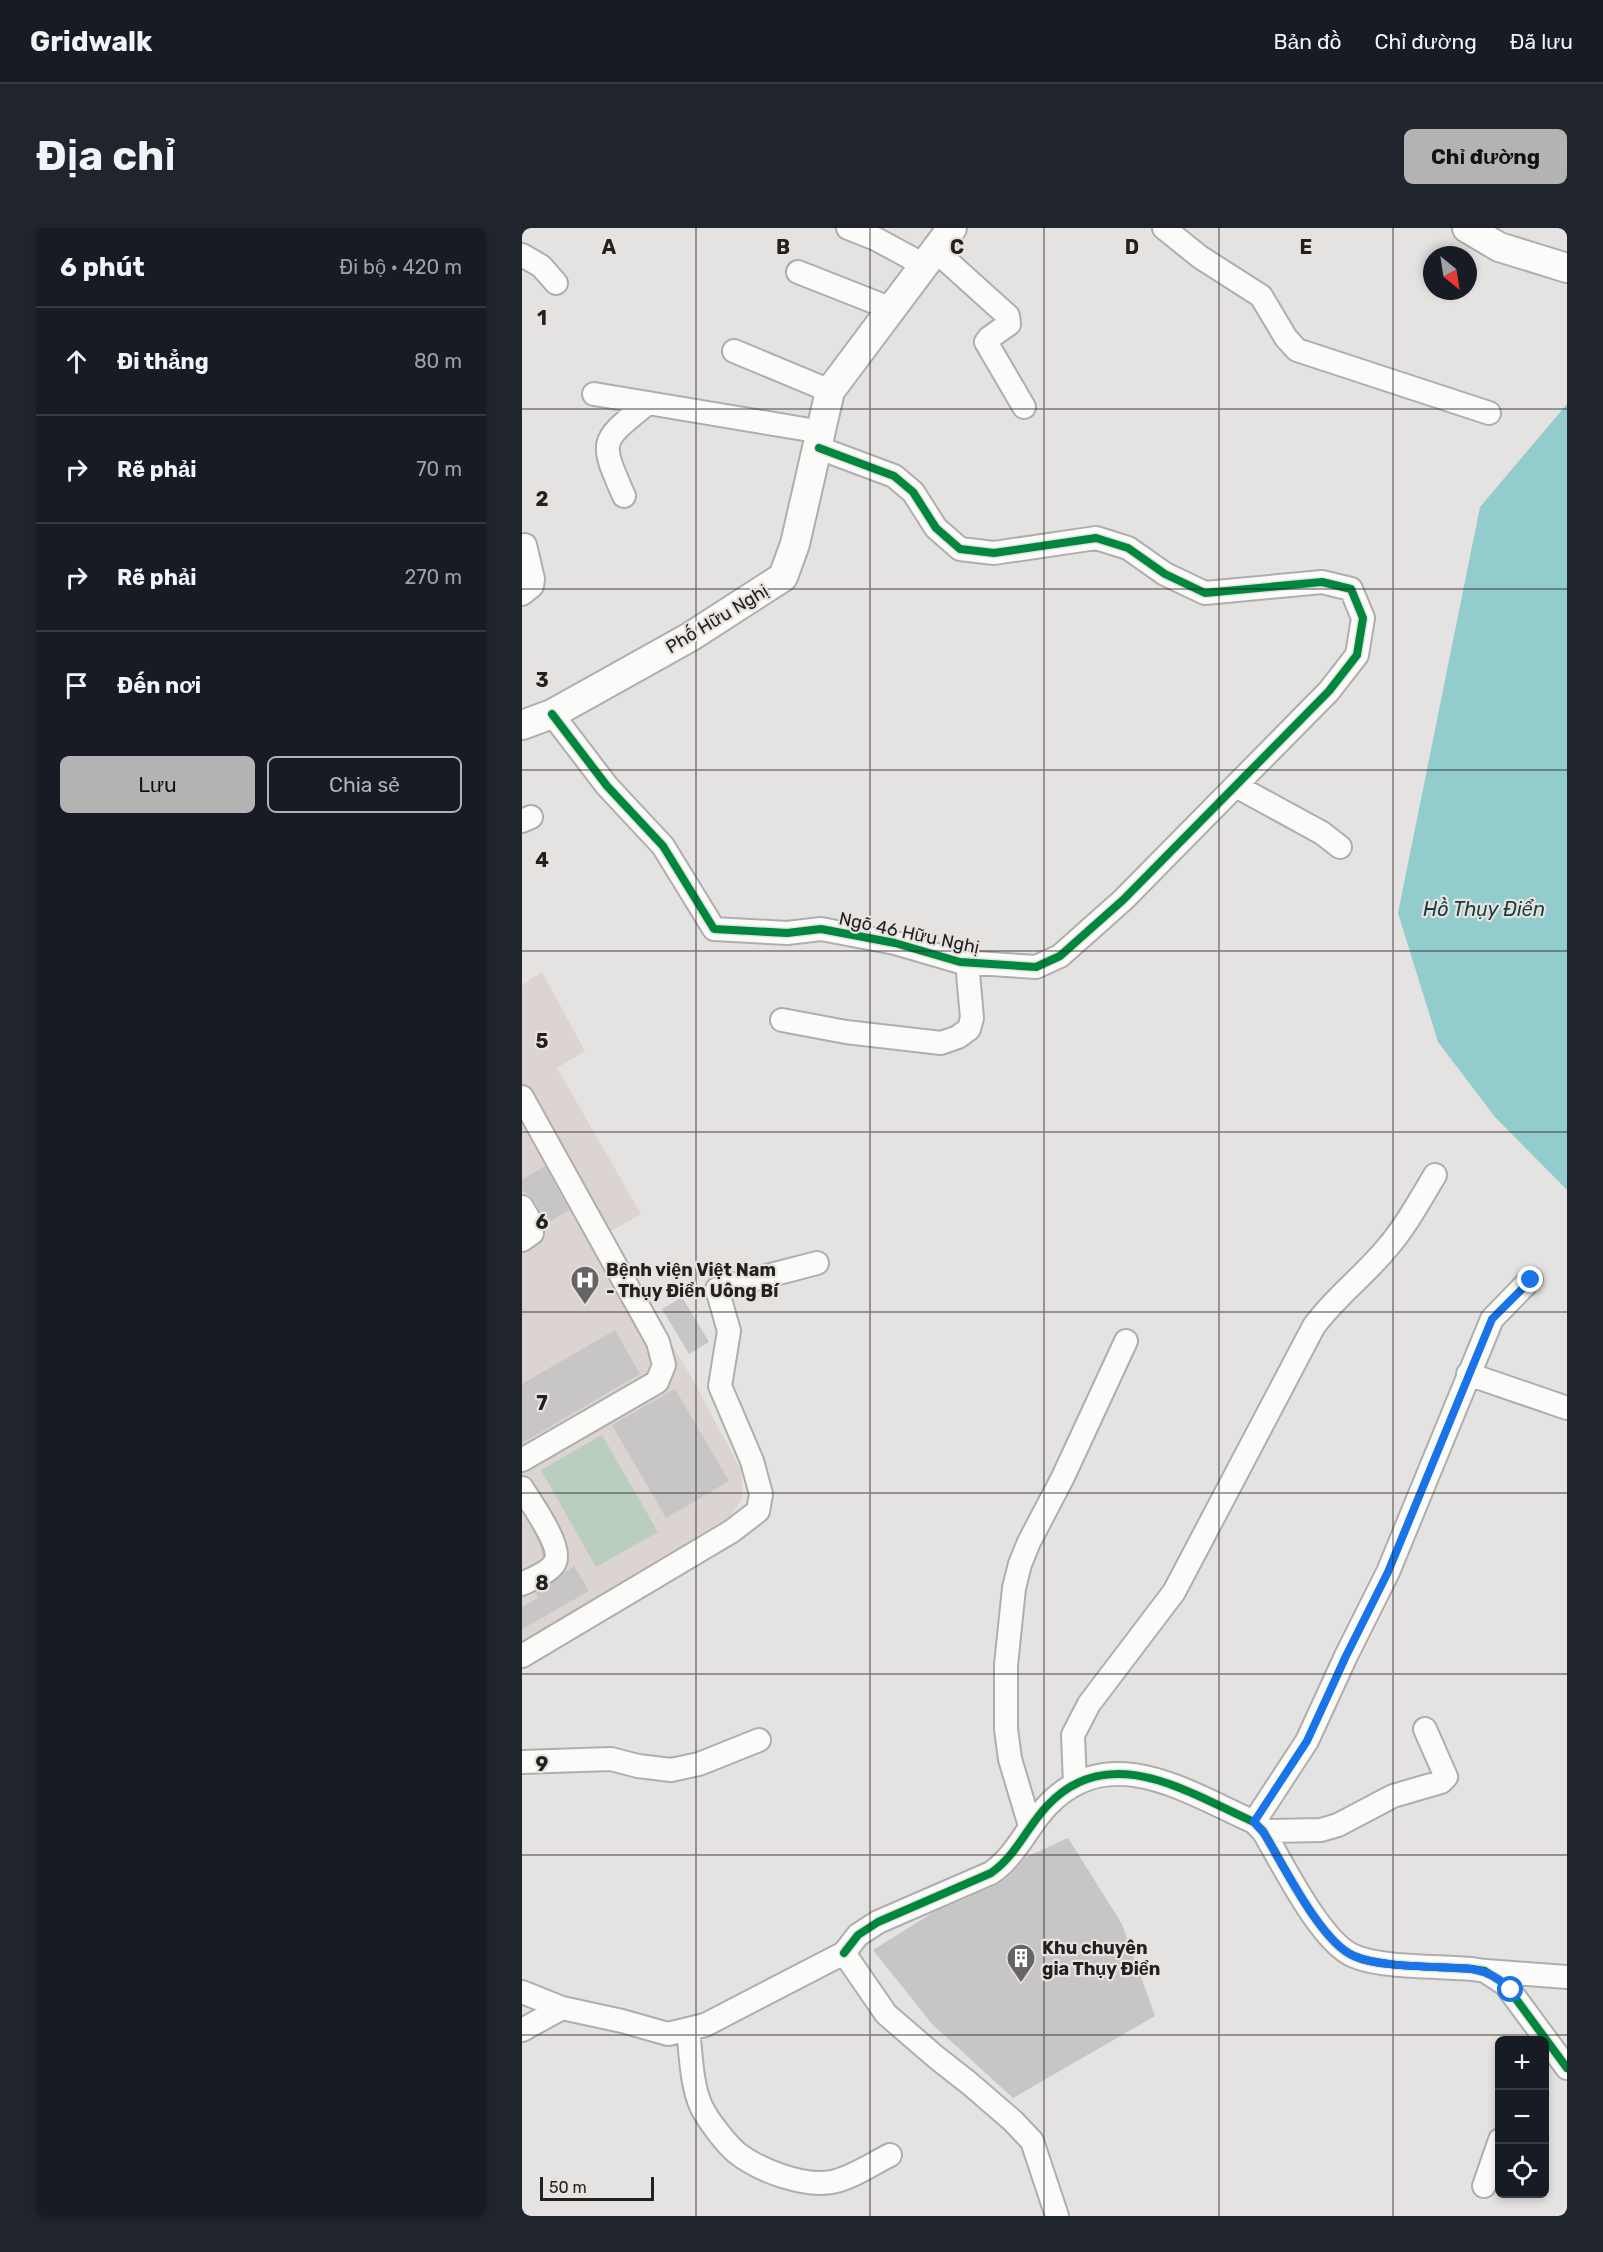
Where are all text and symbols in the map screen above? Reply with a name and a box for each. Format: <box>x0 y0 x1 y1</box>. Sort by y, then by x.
text: Gridwalk <box>30 25 152 58</box>
text: Bản đồ <box>1273 29 1342 54</box>
text: Chỉ đường <box>1375 29 1477 54</box>
text: Đã lưu <box>1510 29 1573 54</box>
button: Chỉ đường <box>1404 129 1567 184</box>
text: Địa chỉ <box>36 131 176 181</box>
text: A <box>602 235 617 259</box>
text: B <box>776 235 790 259</box>
text: C <box>950 235 964 259</box>
text: D <box>1125 235 1139 259</box>
text: E <box>1300 235 1312 259</box>
north arrow <box>1423 246 1477 300</box>
text: 6 phút <box>60 252 145 283</box>
text: Đi bộ · 420 m <box>339 255 462 279</box>
text: 1 <box>537 306 547 330</box>
icon: ahead <box>60 345 93 378</box>
text: Đi thẳng <box>117 348 209 375</box>
text: 80 m <box>414 349 462 373</box>
icon: right <box>60 453 93 486</box>
text: Rẽ phải <box>117 456 197 483</box>
text: 70 m <box>416 457 462 481</box>
text: 2 <box>536 487 549 511</box>
icon: right <box>60 561 93 594</box>
text: Rẽ phải <box>117 564 197 591</box>
text: 270 m <box>405 565 462 589</box>
street label: Phố Hữu Nghị <box>661 579 772 658</box>
text: 3 <box>535 668 549 692</box>
icon: arrive <box>60 669 93 702</box>
text: Đến nơi <box>117 672 201 699</box>
button: Lưu <box>60 756 255 813</box>
button: Chia sẻ <box>267 756 462 813</box>
text: 4 <box>535 848 549 872</box>
water label: Hồ Thụy Điển <box>1423 897 1545 921</box>
street label: Ngõ 46 Hữu Nghị <box>837 907 981 959</box>
text: 5 <box>536 1029 549 1053</box>
text: 6 <box>535 1210 549 1234</box>
place label: Bệnh viện Việt Nam - Thụy Điển Uông Bí <box>606 1259 780 1302</box>
hospital icon: Bệnh viện Việt Nam - Thụy Điển Uông Bí <box>569 1264 601 1306</box>
route end <box>1517 1266 1543 1292</box>
text: 7 <box>536 1391 548 1415</box>
text: 8 <box>535 1571 549 1595</box>
text: 9 <box>536 1752 549 1776</box>
place label: Khu chuyên gia Thụy Điển <box>1042 1937 1160 1980</box>
building icon: Khu chuyên gia Thụy Điển <box>1005 1942 1037 1984</box>
route start <box>1497 1976 1523 2002</box>
map controls <box>1495 2036 1549 2198</box>
button: + <box>1495 2036 1549 2090</box>
button: − <box>1495 2090 1549 2144</box>
button: locate <box>1495 2144 1549 2198</box>
scale bar <box>540 2174 654 2202</box>
text: 50 m <box>549 2178 587 2197</box>

